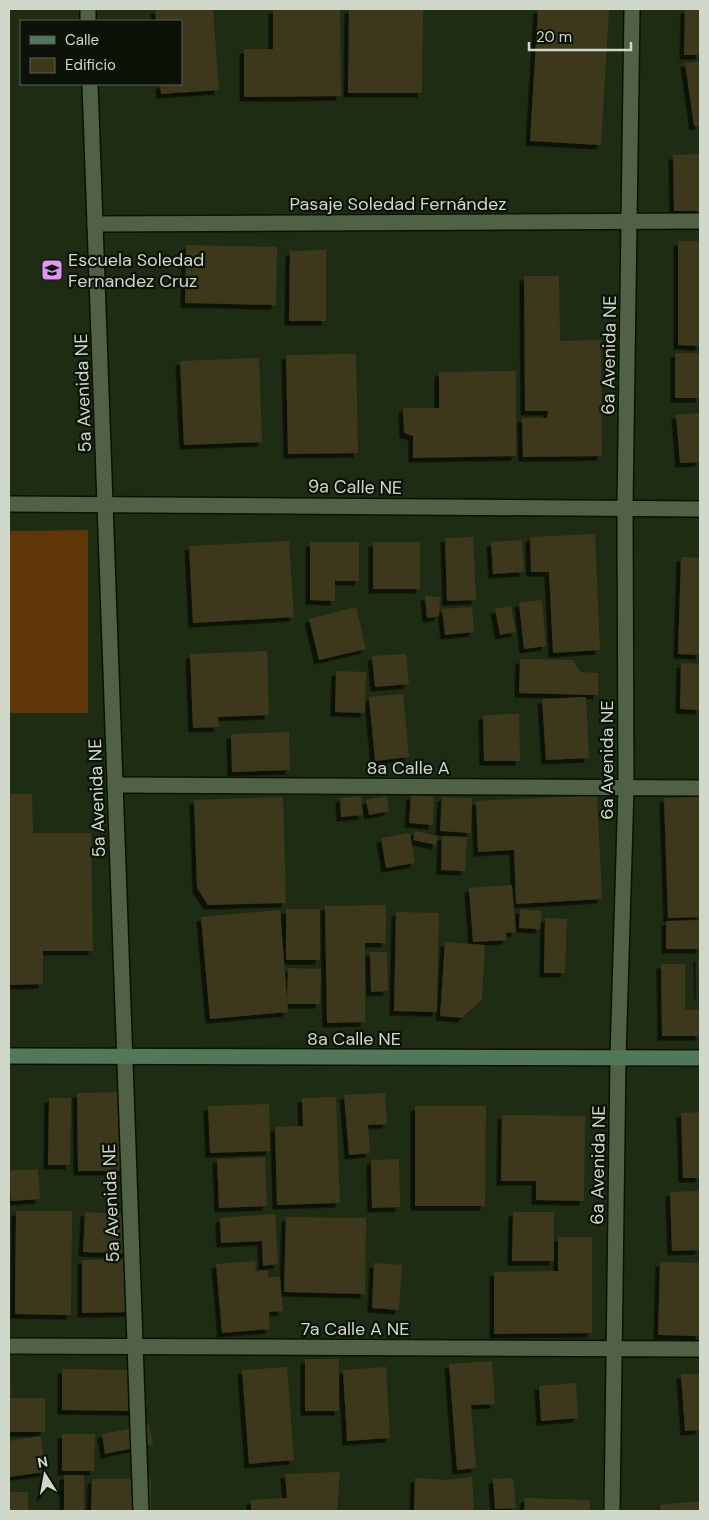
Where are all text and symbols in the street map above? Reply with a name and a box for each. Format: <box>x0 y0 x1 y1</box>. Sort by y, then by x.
legend <box>20 20 182 85</box>
scale bar <box>529 20 632 52</box>
text: 20 m <box>536 27 572 47</box>
text: Calle <box>65 30 99 50</box>
text: Edificio <box>65 55 116 75</box>
street label: Pasaje Soledad Fernández <box>290 192 506 216</box>
place label: Escuela Soledad Fernandez Cruz <box>68 248 204 293</box>
school or university icon: Escuela Soledad Fernandez Cruz <box>40 258 64 282</box>
street label: 6a Avenida NE <box>596 295 622 415</box>
street label: 5a Avenida NE <box>69 333 97 453</box>
street label: 9a Calle NE <box>308 474 402 500</box>
street label: 6a Avenida NE <box>595 700 619 820</box>
street label: 5a Avenida NE <box>83 738 111 858</box>
street label: 8a Calle A <box>366 756 450 780</box>
street label: 8a Calle NE <box>307 1027 401 1051</box>
street label: 6a Avenida NE <box>585 1105 611 1225</box>
street label: 5a Avenida NE <box>97 1143 125 1263</box>
street label: 7a Calle A NE <box>301 1317 409 1341</box>
north arrow <box>20 1450 70 1500</box>
text: N <box>36 1452 49 1472</box>

